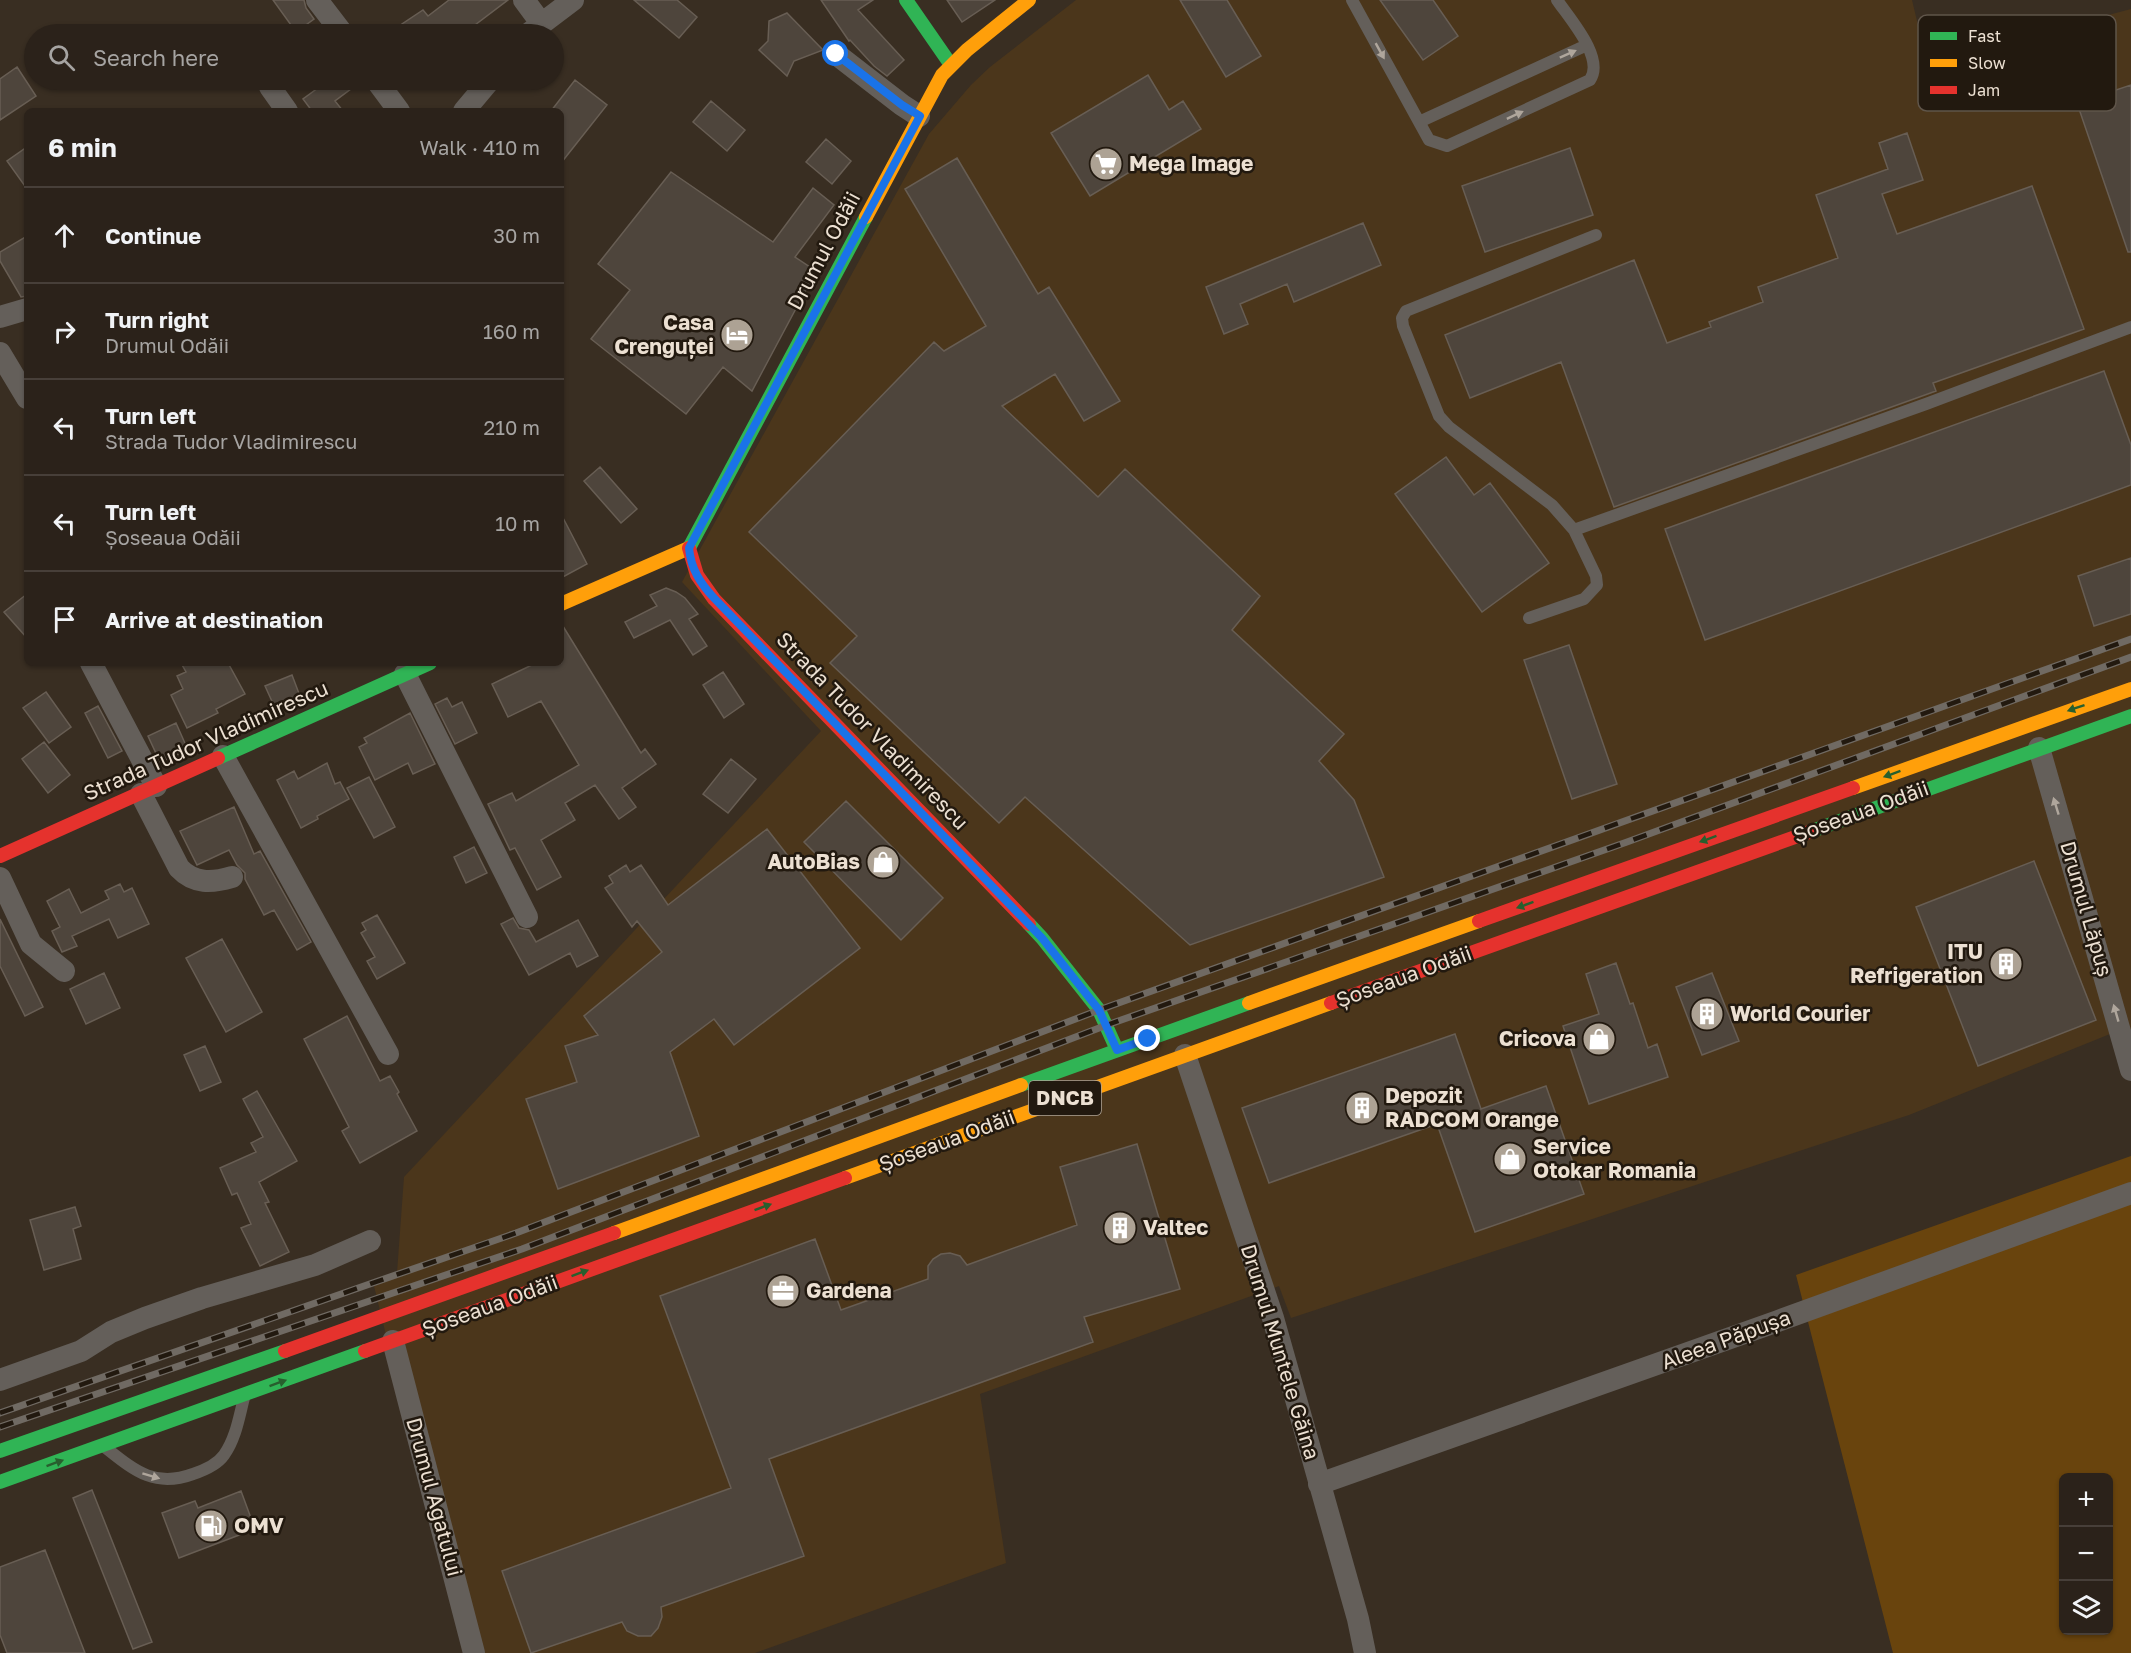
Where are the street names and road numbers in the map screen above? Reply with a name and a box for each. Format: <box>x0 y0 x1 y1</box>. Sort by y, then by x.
street label: Drumul Odăii <box>781 187 865 314</box>
street label: Strada Tudor Vladimirescu <box>771 626 974 835</box>
street label: Strada Tudor Vladimirescu <box>79 674 332 806</box>
street label: Șoseaua Odăii <box>1789 774 1932 848</box>
street label: Drumul Lăpuș <box>2055 838 2119 979</box>
street label: Șoseaua Odăii <box>1332 939 1475 1013</box>
road number: DNCB <box>1029 1081 1101 1115</box>
street label: Șoseaua Odăii <box>875 1103 1018 1177</box>
street label: Drumul Muntele Găina <box>1236 1241 1326 1463</box>
street label: Șoseaua Odăii <box>418 1268 561 1342</box>
street label: Aleea Păpușa <box>1657 1304 1794 1374</box>
street label: Drumul Agatului <box>401 1414 469 1579</box>

